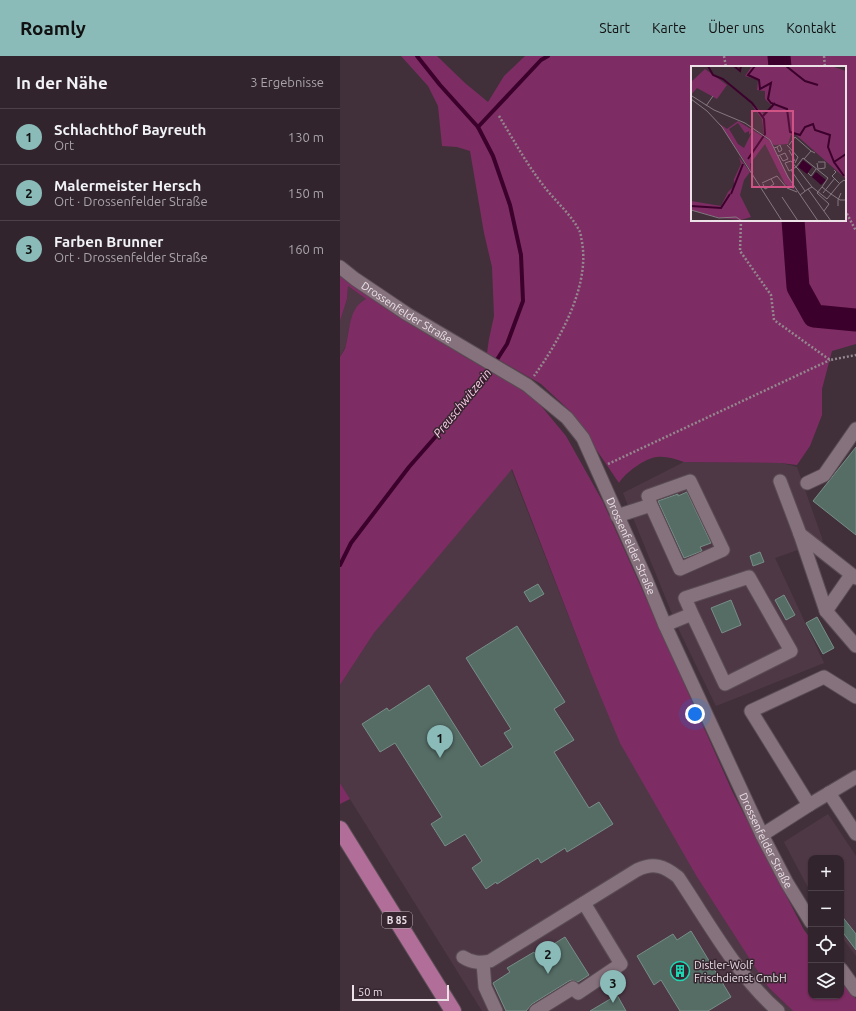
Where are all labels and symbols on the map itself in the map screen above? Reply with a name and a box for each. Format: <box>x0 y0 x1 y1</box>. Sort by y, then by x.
inset map <box>691 66 846 221</box>
street label: Drossenfelder Straße <box>359 279 455 346</box>
water label: Preuschwitzerin <box>430 366 494 440</box>
street label: Drossenfelder Straße <box>604 495 658 596</box>
your location <box>685 704 705 724</box>
pin: 1 <box>427 725 453 758</box>
street label: Drossenfelder Straße <box>737 791 795 891</box>
road number: B 85 <box>382 912 412 928</box>
pin: 2 <box>535 941 561 974</box>
place label: Distler-Wolf Frischdienst GmbH <box>694 959 787 984</box>
building icon: Distler-Wolf Frischdienst GmbH <box>669 960 691 982</box>
pin: 3 <box>600 970 626 1003</box>
scale bar <box>352 983 449 1002</box>

